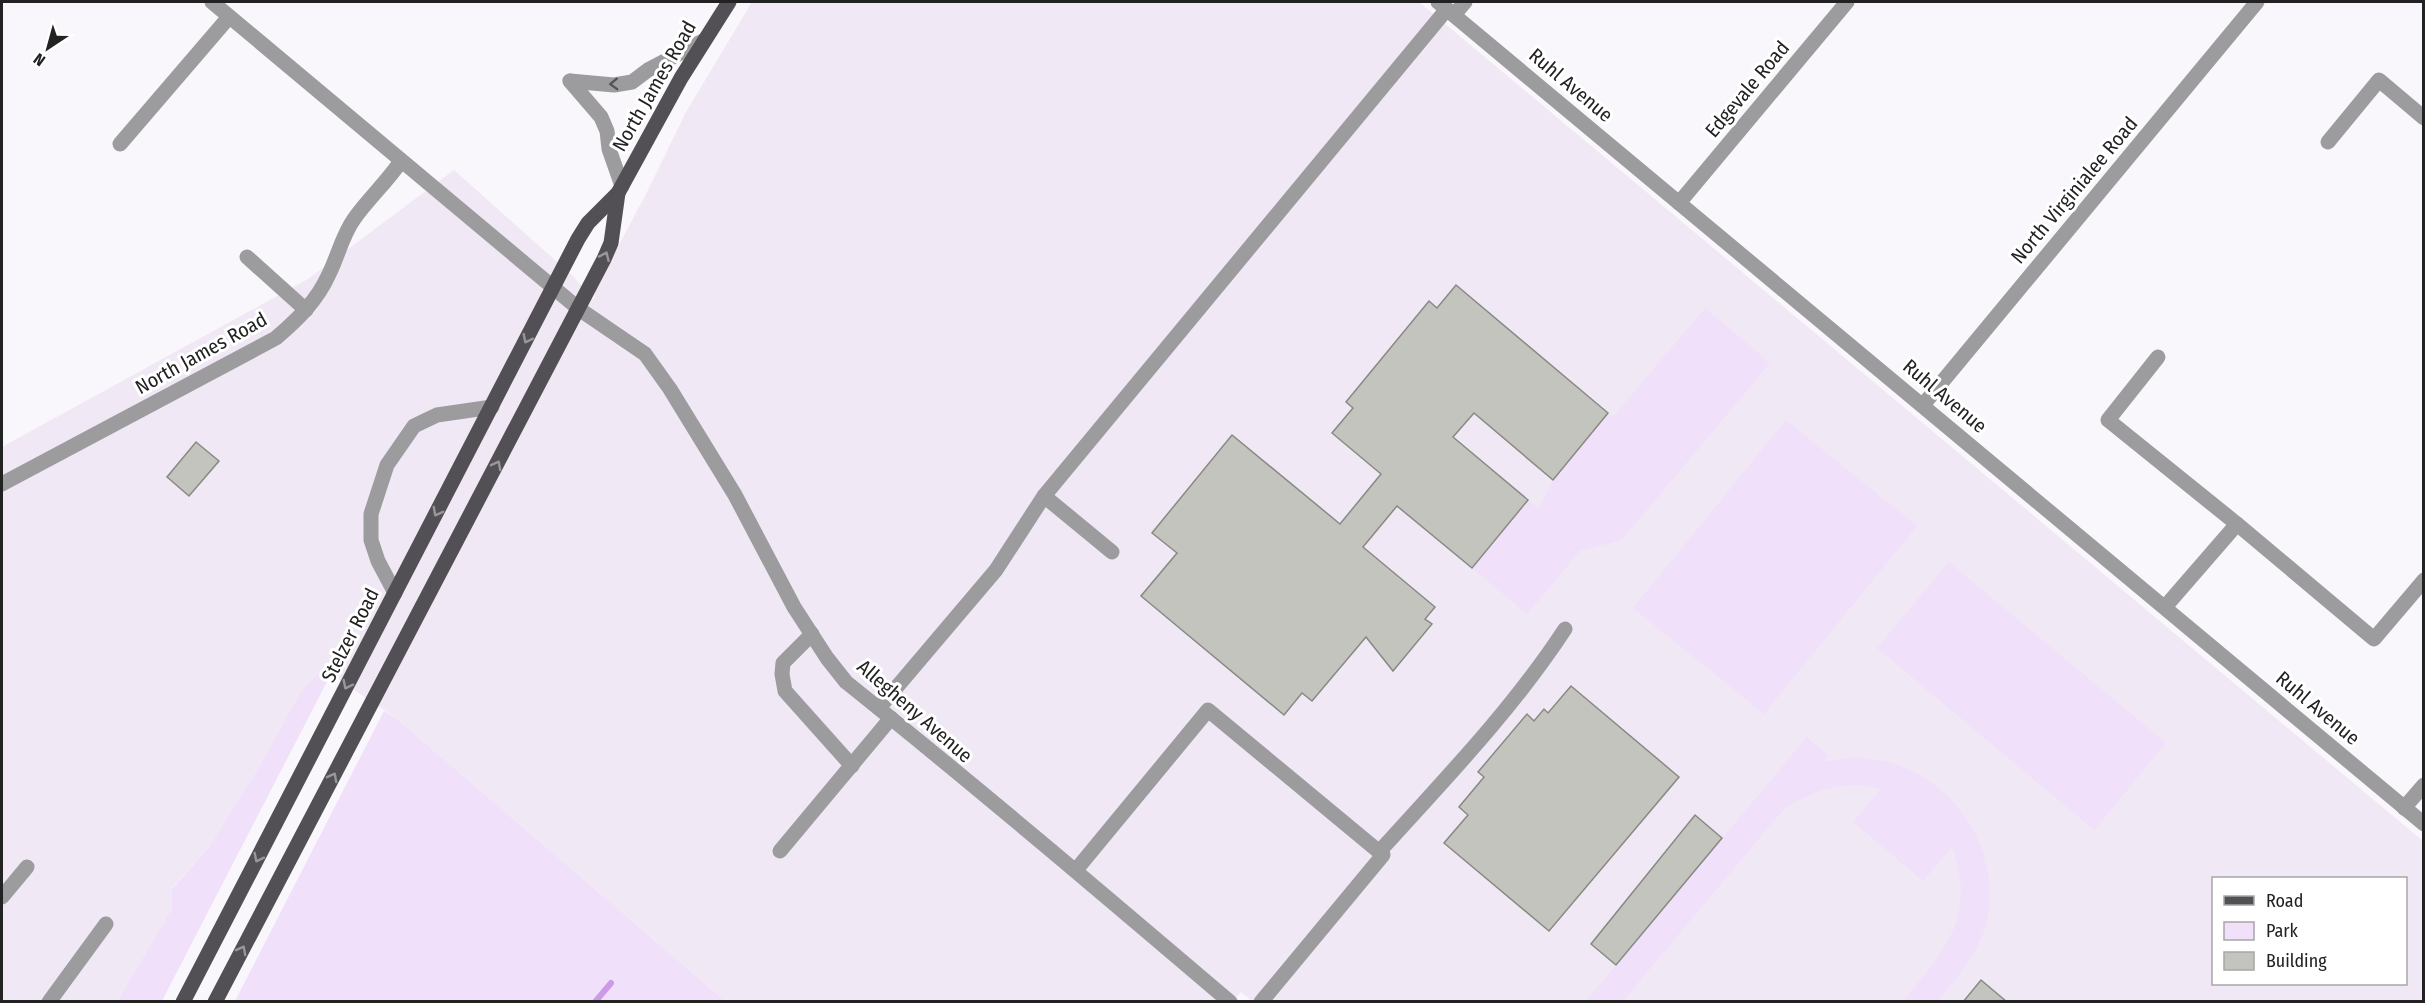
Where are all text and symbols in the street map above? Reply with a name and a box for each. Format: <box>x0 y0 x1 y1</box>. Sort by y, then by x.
street label: North James Road <box>607 17 701 155</box>
north arrow <box>18 18 78 78</box>
street label: Edgevale Road <box>1700 36 1794 142</box>
street label: Ruhl Avenue <box>1524 43 1618 127</box>
text: N <box>30 49 49 70</box>
one-way arrow <box>610 77 619 90</box>
street label: North Virginialee Road <box>2006 112 2142 268</box>
one-way arrow <box>598 252 610 263</box>
street label: North James Road <box>131 307 271 399</box>
one-way arrow <box>523 333 534 343</box>
street label: Ruhl Avenue <box>1898 354 1992 438</box>
one-way arrow <box>489 460 501 471</box>
one-way arrow <box>433 506 444 516</box>
street label: Stelzer Road <box>316 584 384 686</box>
street label: Allegheny Avenue <box>852 654 978 768</box>
street label: Ruhl Avenue <box>2271 666 2365 750</box>
one-way arrow <box>343 679 354 689</box>
one-way arrow <box>326 773 337 783</box>
one-way arrow <box>253 852 265 863</box>
legend <box>2212 877 2407 985</box>
text: Road <box>2266 890 2303 912</box>
text: Park <box>2266 920 2299 942</box>
one-way arrow <box>235 945 246 956</box>
text: Building <box>2266 950 2327 972</box>

